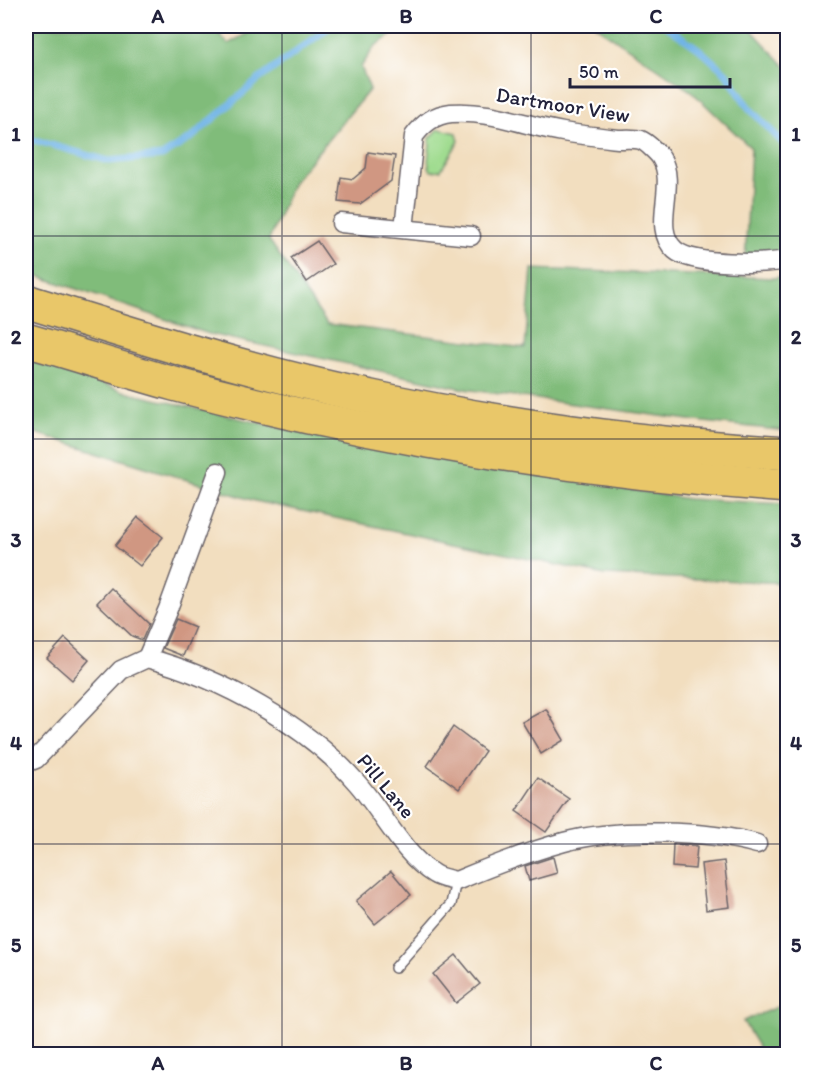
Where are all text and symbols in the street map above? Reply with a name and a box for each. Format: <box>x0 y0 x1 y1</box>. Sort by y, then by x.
text: A <box>151 4 165 28</box>
text: B <box>400 4 413 28</box>
text: C <box>650 4 663 28</box>
scale bar <box>570 51 730 89</box>
text: 50 m <box>579 61 619 83</box>
street label: Dartmoor View <box>494 82 632 127</box>
text: 1 <box>11 122 21 146</box>
text: 1 <box>791 122 801 146</box>
text: 2 <box>11 325 22 349</box>
text: 2 <box>791 325 802 349</box>
text: 3 <box>11 528 22 552</box>
text: 3 <box>791 528 802 552</box>
text: 4 <box>10 731 22 755</box>
text: 4 <box>790 731 802 755</box>
street label: Pill Lane <box>352 748 421 823</box>
text: 5 <box>11 933 22 957</box>
text: 5 <box>791 933 802 957</box>
text: A <box>151 1051 165 1075</box>
text: B <box>400 1051 413 1075</box>
text: C <box>650 1051 663 1075</box>

